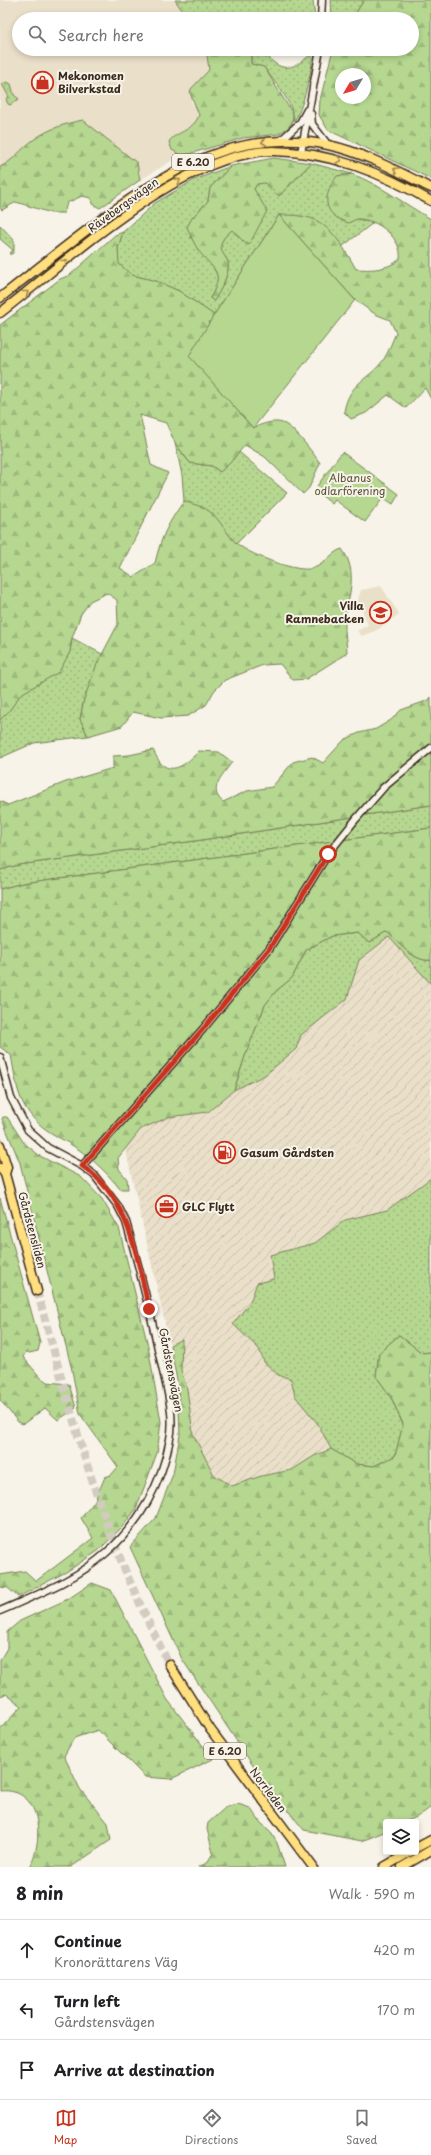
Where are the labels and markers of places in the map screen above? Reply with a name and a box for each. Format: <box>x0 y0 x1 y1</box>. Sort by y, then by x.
place label: Mekonomen Bilverkstad <box>58 67 124 97</box>
shop icon: Mekonomen Bilverkstad <box>30 69 56 95</box>
place label: Villa Ramnebacken <box>286 597 365 627</box>
school or university icon: Villa Ramnebacken <box>367 599 393 625</box>
fuel station icon: Gasum Gårdsten <box>212 1140 238 1166</box>
place label: Gasum Gårdsten <box>240 1144 334 1161</box>
office icon: GLC Flytt <box>153 1194 179 1220</box>
place label: GLC Flytt <box>182 1198 235 1215</box>

